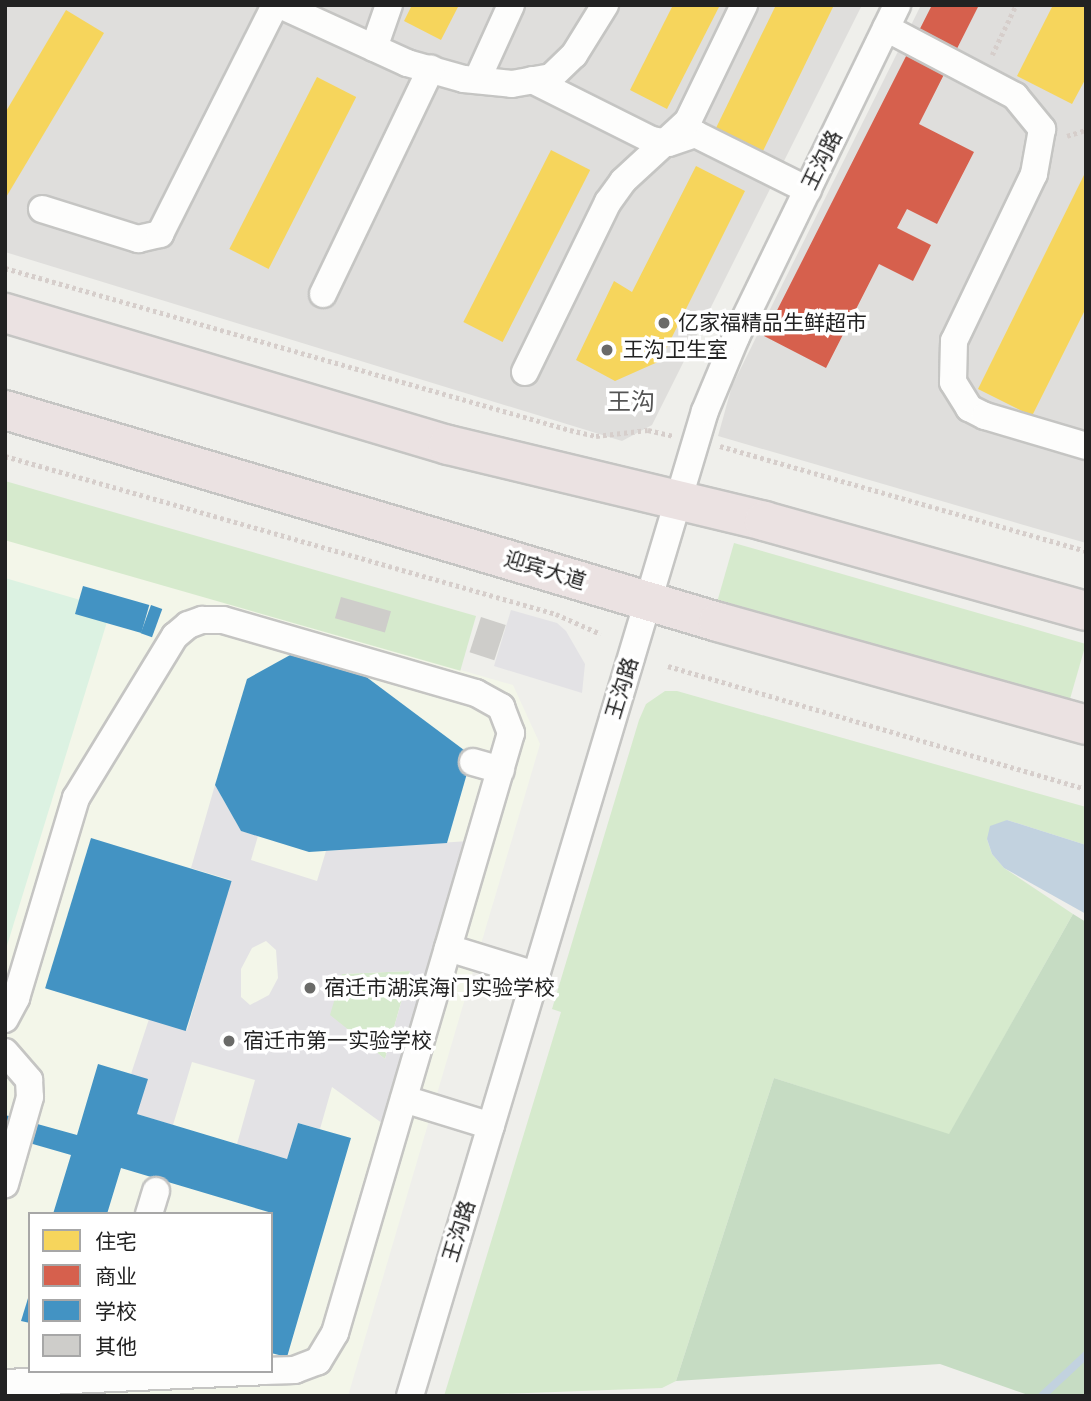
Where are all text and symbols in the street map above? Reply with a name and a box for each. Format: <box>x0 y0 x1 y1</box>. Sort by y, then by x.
street label: 王沟路 <box>797 126 847 194</box>
place label: 亿家福精品生鲜超市 <box>678 310 867 336</box>
marker: 亿家福精品生鲜超市 <box>656 315 672 331</box>
place label: 王沟卫生室 <box>623 337 728 363</box>
marker: 王沟卫生室 <box>597 340 617 360</box>
district label: 王沟 <box>607 389 655 417</box>
street label: 迎宾大道 <box>501 546 589 594</box>
street label: 王沟路 <box>601 654 643 722</box>
place label: 宿迁市湖滨海门实验学校 <box>324 975 555 1001</box>
marker: 宿迁市湖滨海门实验学校 <box>302 980 318 996</box>
place label: 宿迁市第一实验学校 <box>243 1028 432 1054</box>
marker: 宿迁市第一实验学校 <box>221 1033 237 1049</box>
street label: 王沟路 <box>438 1197 480 1265</box>
legend <box>28 1212 273 1373</box>
text: 住宅 <box>95 1227 137 1257</box>
text: 商业 <box>95 1262 137 1292</box>
text: 学校 <box>95 1297 137 1327</box>
text: 其他 <box>95 1332 137 1362</box>

